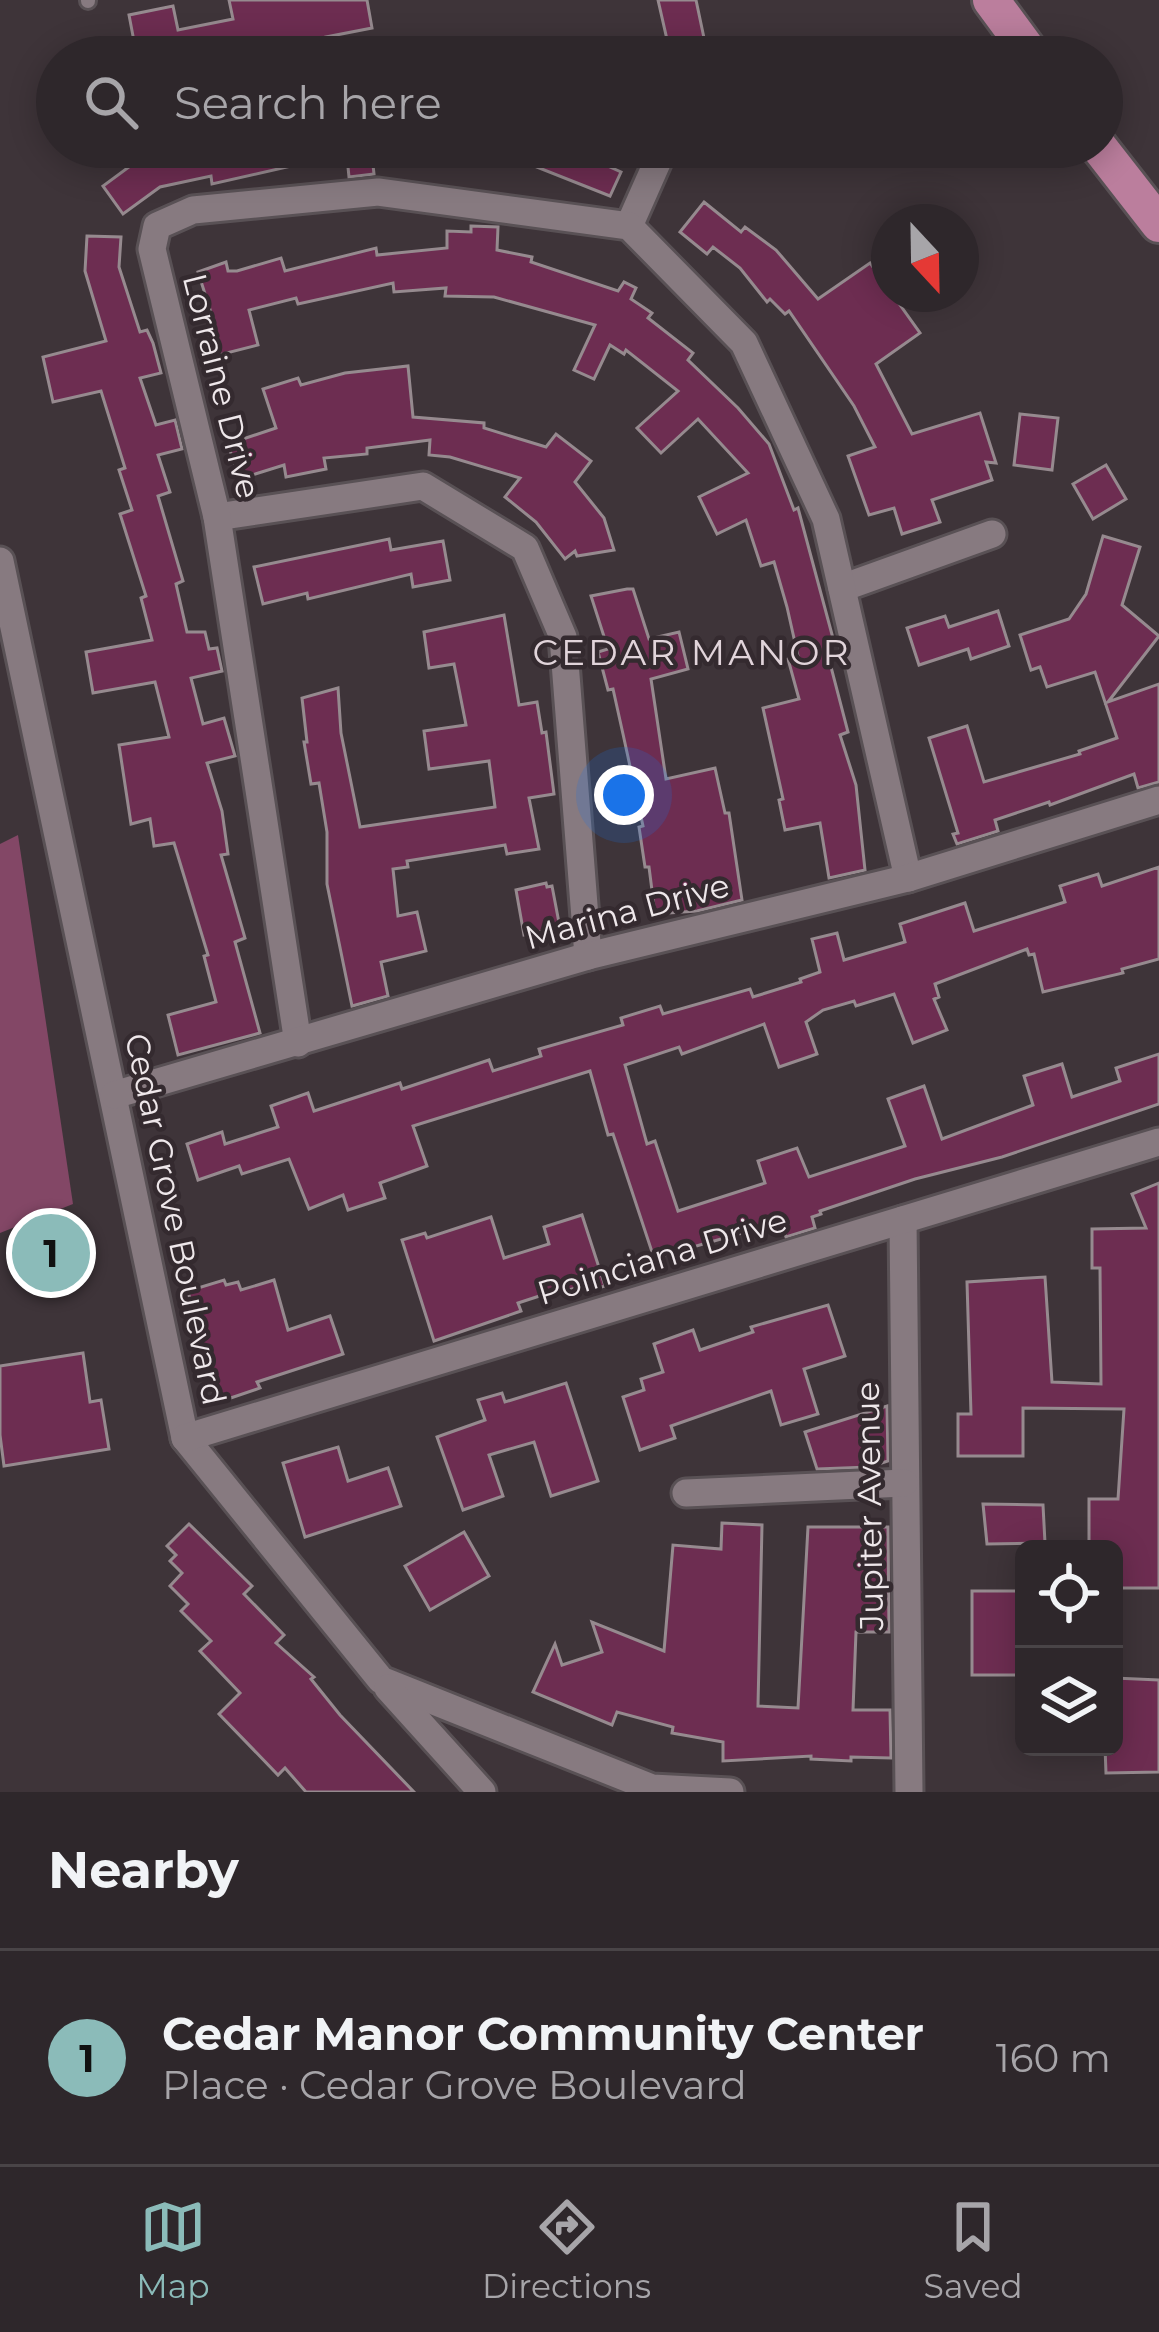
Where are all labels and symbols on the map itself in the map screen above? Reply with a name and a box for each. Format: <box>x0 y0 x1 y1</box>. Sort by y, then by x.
north arrow <box>871 204 979 312</box>
street label: Lorraine Drive <box>175 269 269 503</box>
district label: CEDAR MANOR <box>533 630 851 674</box>
your location <box>594 765 654 825</box>
street label: Marina Drive <box>521 865 733 957</box>
street label: Cedar Grove Boulevard <box>117 1030 235 1408</box>
street label: Poinciana Drive <box>532 1199 792 1313</box>
pin: 1 <box>12 1208 90 1298</box>
street label: Jupiter Avenue <box>847 1381 891 1632</box>

